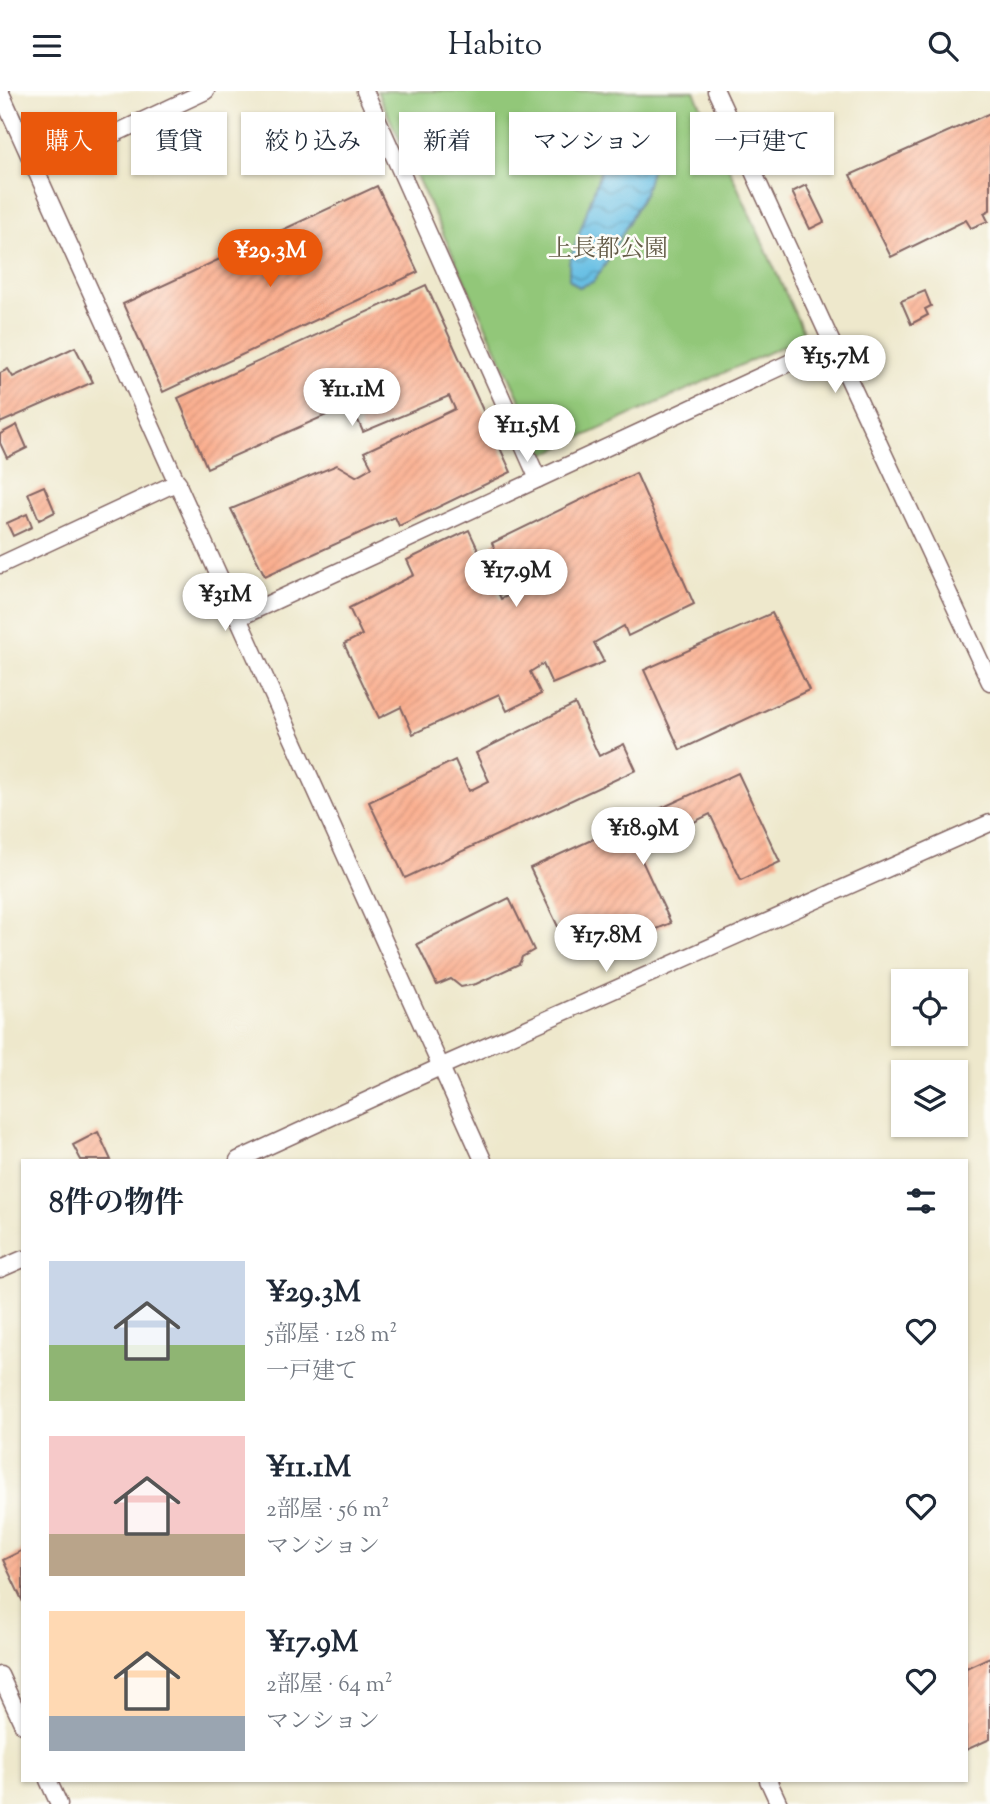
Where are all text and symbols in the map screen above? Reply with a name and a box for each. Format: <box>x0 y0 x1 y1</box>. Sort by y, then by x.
text: Habito <box>448 23 542 69</box>
icon: menu <box>28 27 66 65</box>
icon: search <box>924 27 962 65</box>
chip: 購入 <box>21 112 117 175</box>
chip: 賃貸 <box>131 112 227 175</box>
chip: 絞り込み <box>241 112 385 175</box>
chip: 新着 <box>399 112 495 175</box>
chip: マンション <box>509 112 676 175</box>
chip: 一戸建て <box>690 112 834 175</box>
pin: ¥29.3M <box>213 229 327 289</box>
park label: 上長都公園 <box>548 233 668 267</box>
text: ¥29.3M <box>234 235 306 268</box>
pin: ¥15.7M <box>778 335 892 395</box>
text: ¥15.7M <box>801 341 869 374</box>
pin: ¥11.1M <box>295 369 409 428</box>
text: ¥11.1M <box>319 374 385 407</box>
pin: ¥11.5M <box>470 405 584 464</box>
text: ¥11.5M <box>494 410 560 443</box>
pin: ¥17.9M <box>459 549 573 609</box>
text: ¥17.9M <box>481 555 551 588</box>
pin: ¥31M <box>184 573 266 633</box>
text: ¥31M <box>198 579 252 612</box>
pin: ¥18.9M <box>586 807 700 867</box>
text: ¥18.9M <box>607 813 679 846</box>
pin: ¥17.8M <box>549 915 663 974</box>
text: ¥17.8M <box>570 920 642 953</box>
map controls <box>891 969 968 1137</box>
button: locate <box>891 969 968 1046</box>
button: layers <box>891 1060 968 1137</box>
icon: filters <box>902 1182 940 1220</box>
text: 8件の物件 <box>49 1183 184 1226</box>
text: ¥29.3M <box>266 1272 361 1315</box>
icon: home <box>105 1289 189 1373</box>
icon: heart <box>902 1312 940 1350</box>
text: 5部屋 · 128 m² <box>266 1319 397 1352</box>
text: 一戸建て <box>266 1356 358 1389</box>
text: ¥11.1M <box>266 1447 351 1490</box>
icon: home <box>105 1464 189 1548</box>
icon: heart <box>902 1487 940 1525</box>
text: 2部屋 · 56 m² <box>266 1494 389 1527</box>
text: マンション <box>266 1531 380 1564</box>
text: ¥17.9M <box>266 1622 358 1665</box>
icon: home <box>105 1639 189 1723</box>
icon: heart <box>902 1662 940 1700</box>
text: 2部屋 · 64 m² <box>266 1669 393 1702</box>
text: マンション <box>266 1706 380 1739</box>

